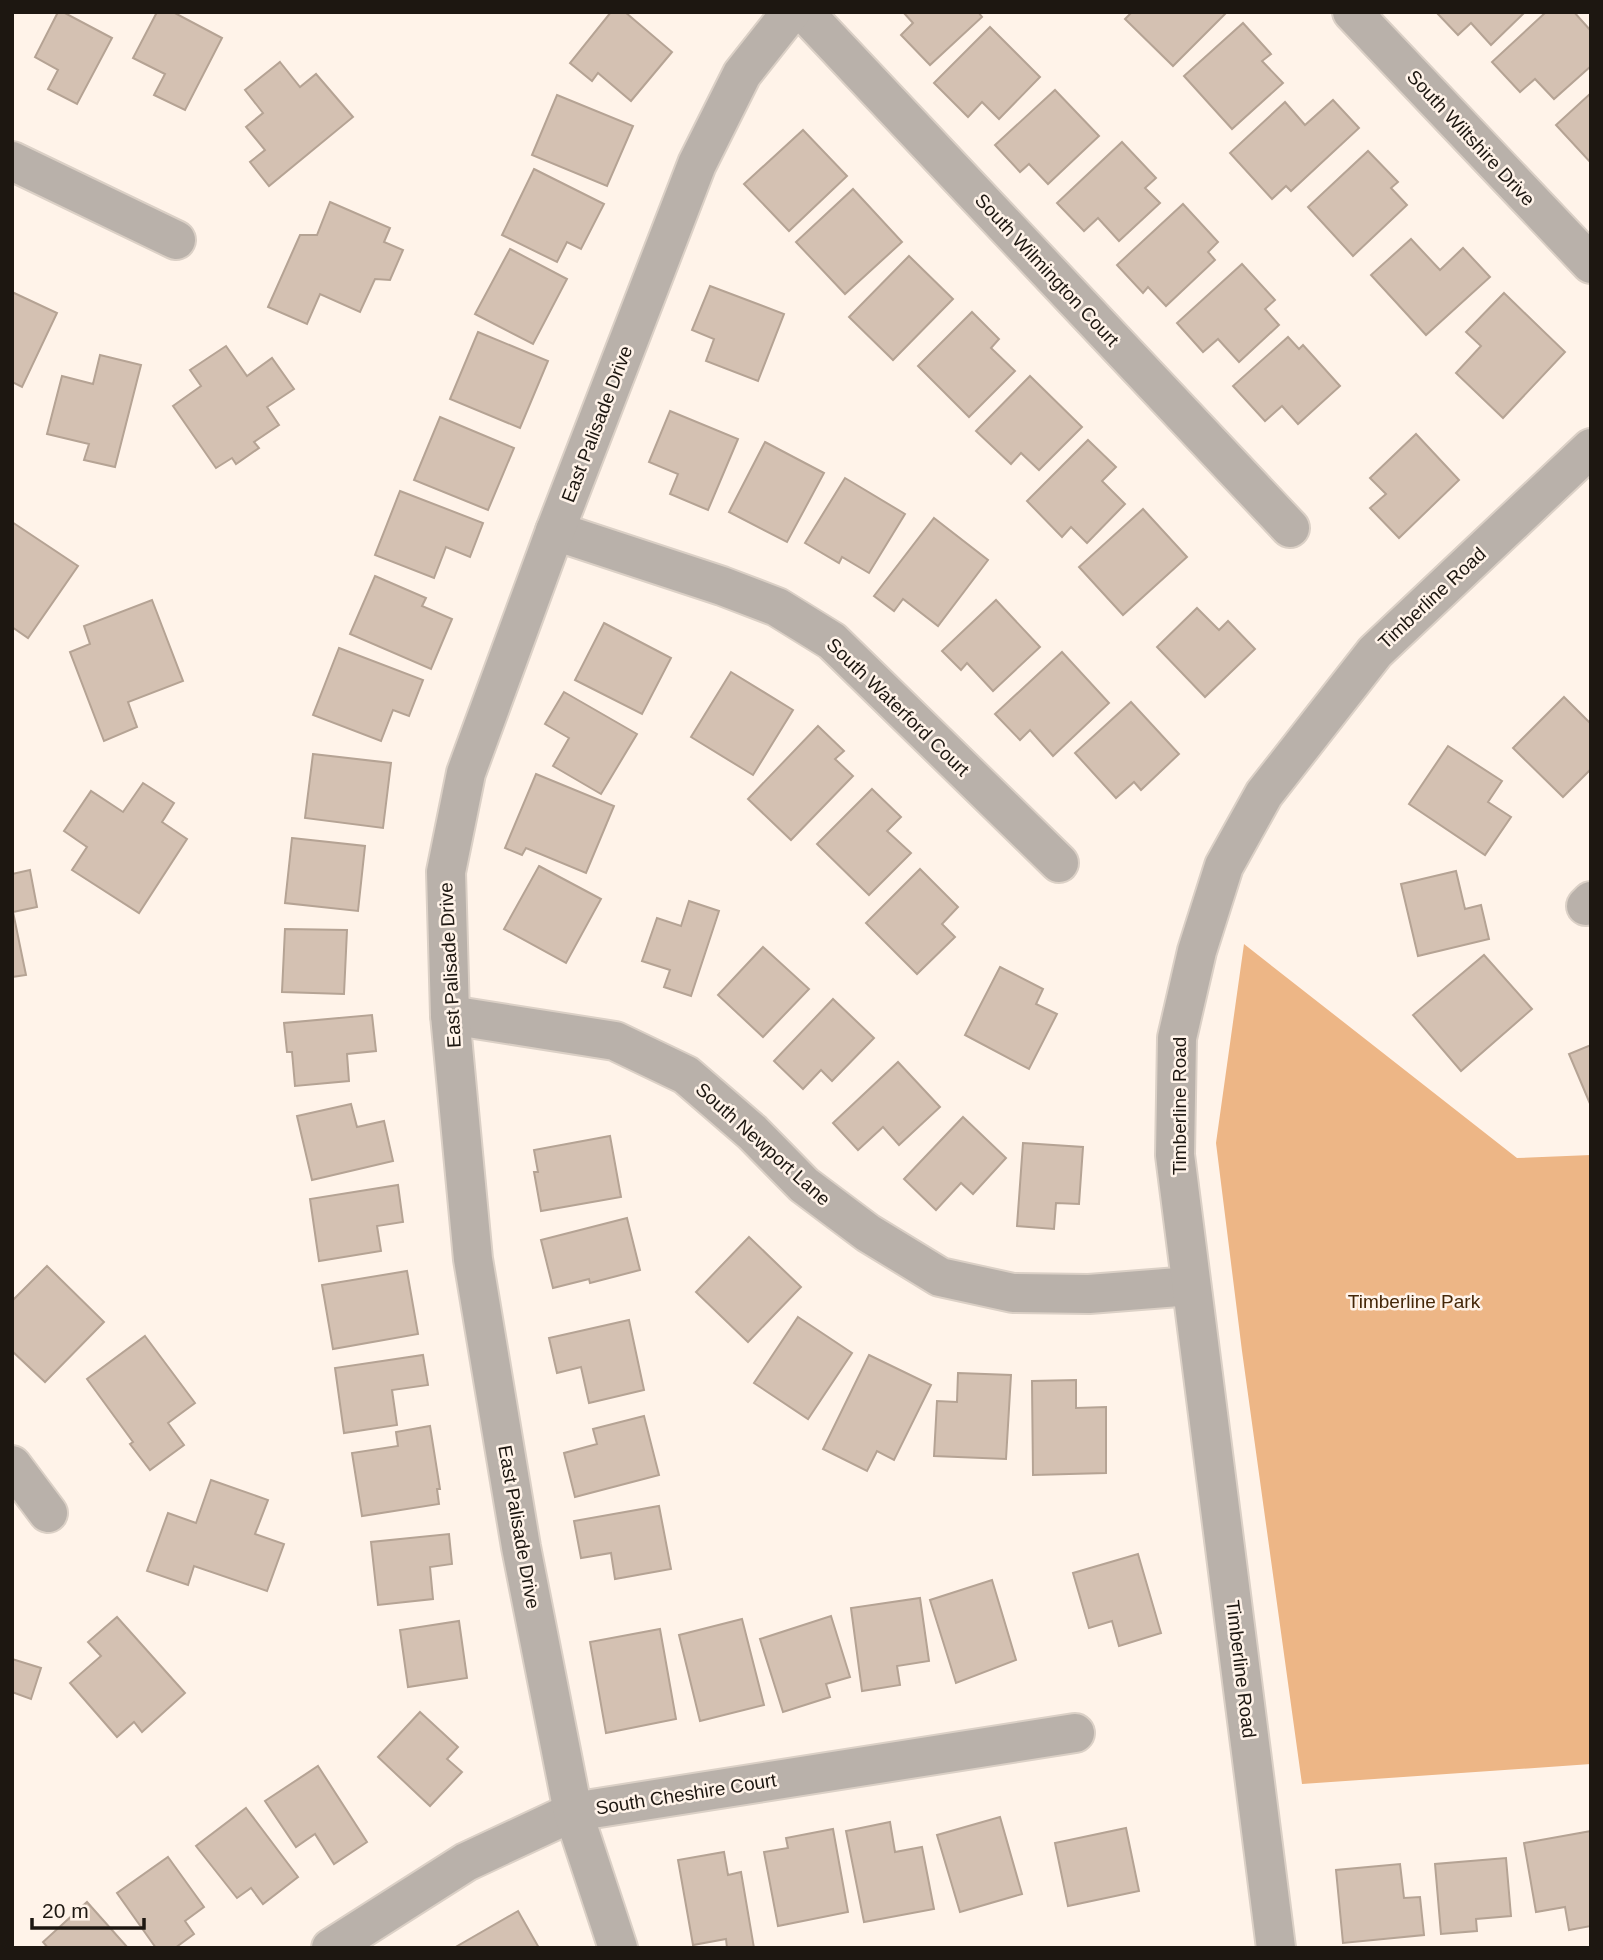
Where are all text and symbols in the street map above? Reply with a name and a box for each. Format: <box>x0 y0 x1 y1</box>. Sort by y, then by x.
street label: South Wiltshire Drive <box>1403 66 1539 210</box>
street label: South Wilmington Court <box>971 189 1124 351</box>
street label: East Palisade Drive <box>557 343 637 505</box>
street label: Timberline Road <box>1374 543 1490 653</box>
street label: South Waterford Court <box>823 634 974 781</box>
street label: East Palisade Drive <box>435 882 465 1048</box>
street label: Timberline Road <box>1169 1037 1190 1175</box>
street label: South Newport Lane <box>692 1078 834 1210</box>
park label: Timberline Park <box>1348 1291 1481 1312</box>
street label: East Palisade Drive <box>494 1444 544 1610</box>
street label: Timberline Road <box>1222 1599 1260 1739</box>
street label: South Cheshire Court <box>594 1769 779 1819</box>
scale bar <box>32 1886 144 1930</box>
text: 20 m <box>42 1899 89 1922</box>

